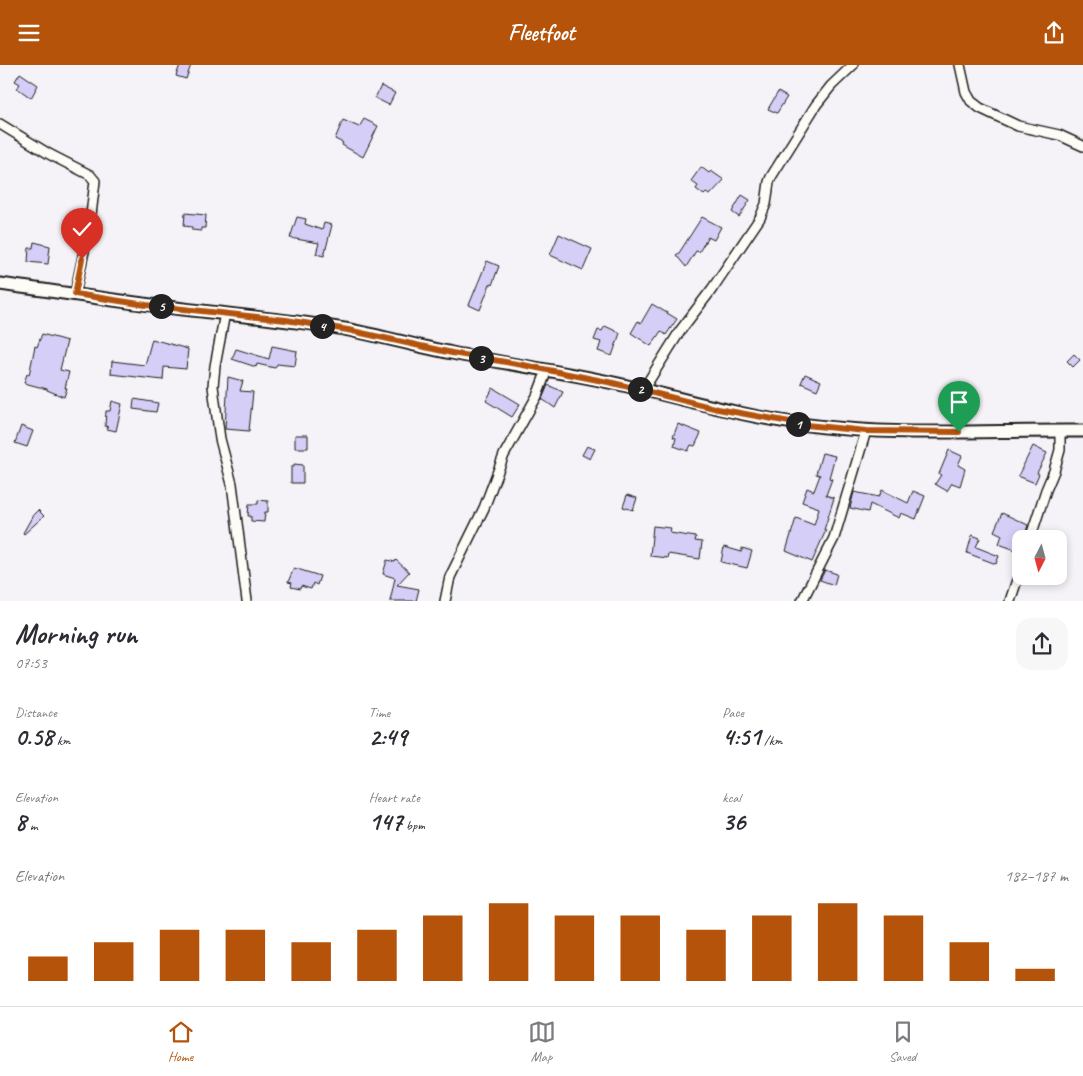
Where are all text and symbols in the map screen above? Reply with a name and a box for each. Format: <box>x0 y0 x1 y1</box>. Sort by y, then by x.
icon: menu <box>15 19 43 47</box>
text: Fleetfoot <box>508 19 575 47</box>
icon: share <box>1040 19 1068 47</box>
pin <box>61 208 103 259</box>
icon: check <box>68 215 96 243</box>
pin: 5 <box>148 293 174 319</box>
text: 5 <box>158 298 165 315</box>
pin: 4 <box>310 313 334 339</box>
text: 4 <box>319 318 326 335</box>
pin: 3 <box>468 345 494 371</box>
text: 3 <box>478 350 485 367</box>
pin: 2 <box>628 377 652 401</box>
text: 2 <box>637 381 644 398</box>
pin <box>938 381 980 432</box>
icon: arrive <box>945 388 973 416</box>
pin: 1 <box>786 411 810 437</box>
text: 1 <box>795 416 802 433</box>
north arrow <box>1012 530 1068 585</box>
map controls <box>1012 530 1067 585</box>
text: Morning run <box>15 616 137 651</box>
button: share <box>1016 618 1068 670</box>
text: 07:53 <box>15 653 47 673</box>
text: Distance <box>15 704 57 721</box>
text: Time <box>369 704 390 721</box>
text: Pace <box>722 704 744 721</box>
text: 0.58 <box>15 721 53 753</box>
text: 2:49 <box>369 721 407 753</box>
text: 4:51 <box>722 721 761 753</box>
text: km <box>53 732 70 749</box>
text: /km <box>761 732 782 749</box>
text: Elevation <box>15 789 58 806</box>
text: Heart rate <box>369 789 420 806</box>
text: kcal <box>722 789 741 806</box>
text: 8 <box>15 806 26 838</box>
text: 147 <box>369 806 402 838</box>
text: 36 <box>722 806 745 838</box>
text: m <box>26 817 38 834</box>
text: bpm <box>402 817 425 834</box>
text: Elevation <box>15 866 64 886</box>
text: 182–187 m <box>1005 866 1068 886</box>
tab: Home <box>167 1018 195 1065</box>
tab: Map <box>528 1018 556 1065</box>
tab: Saved <box>889 1018 917 1065</box>

